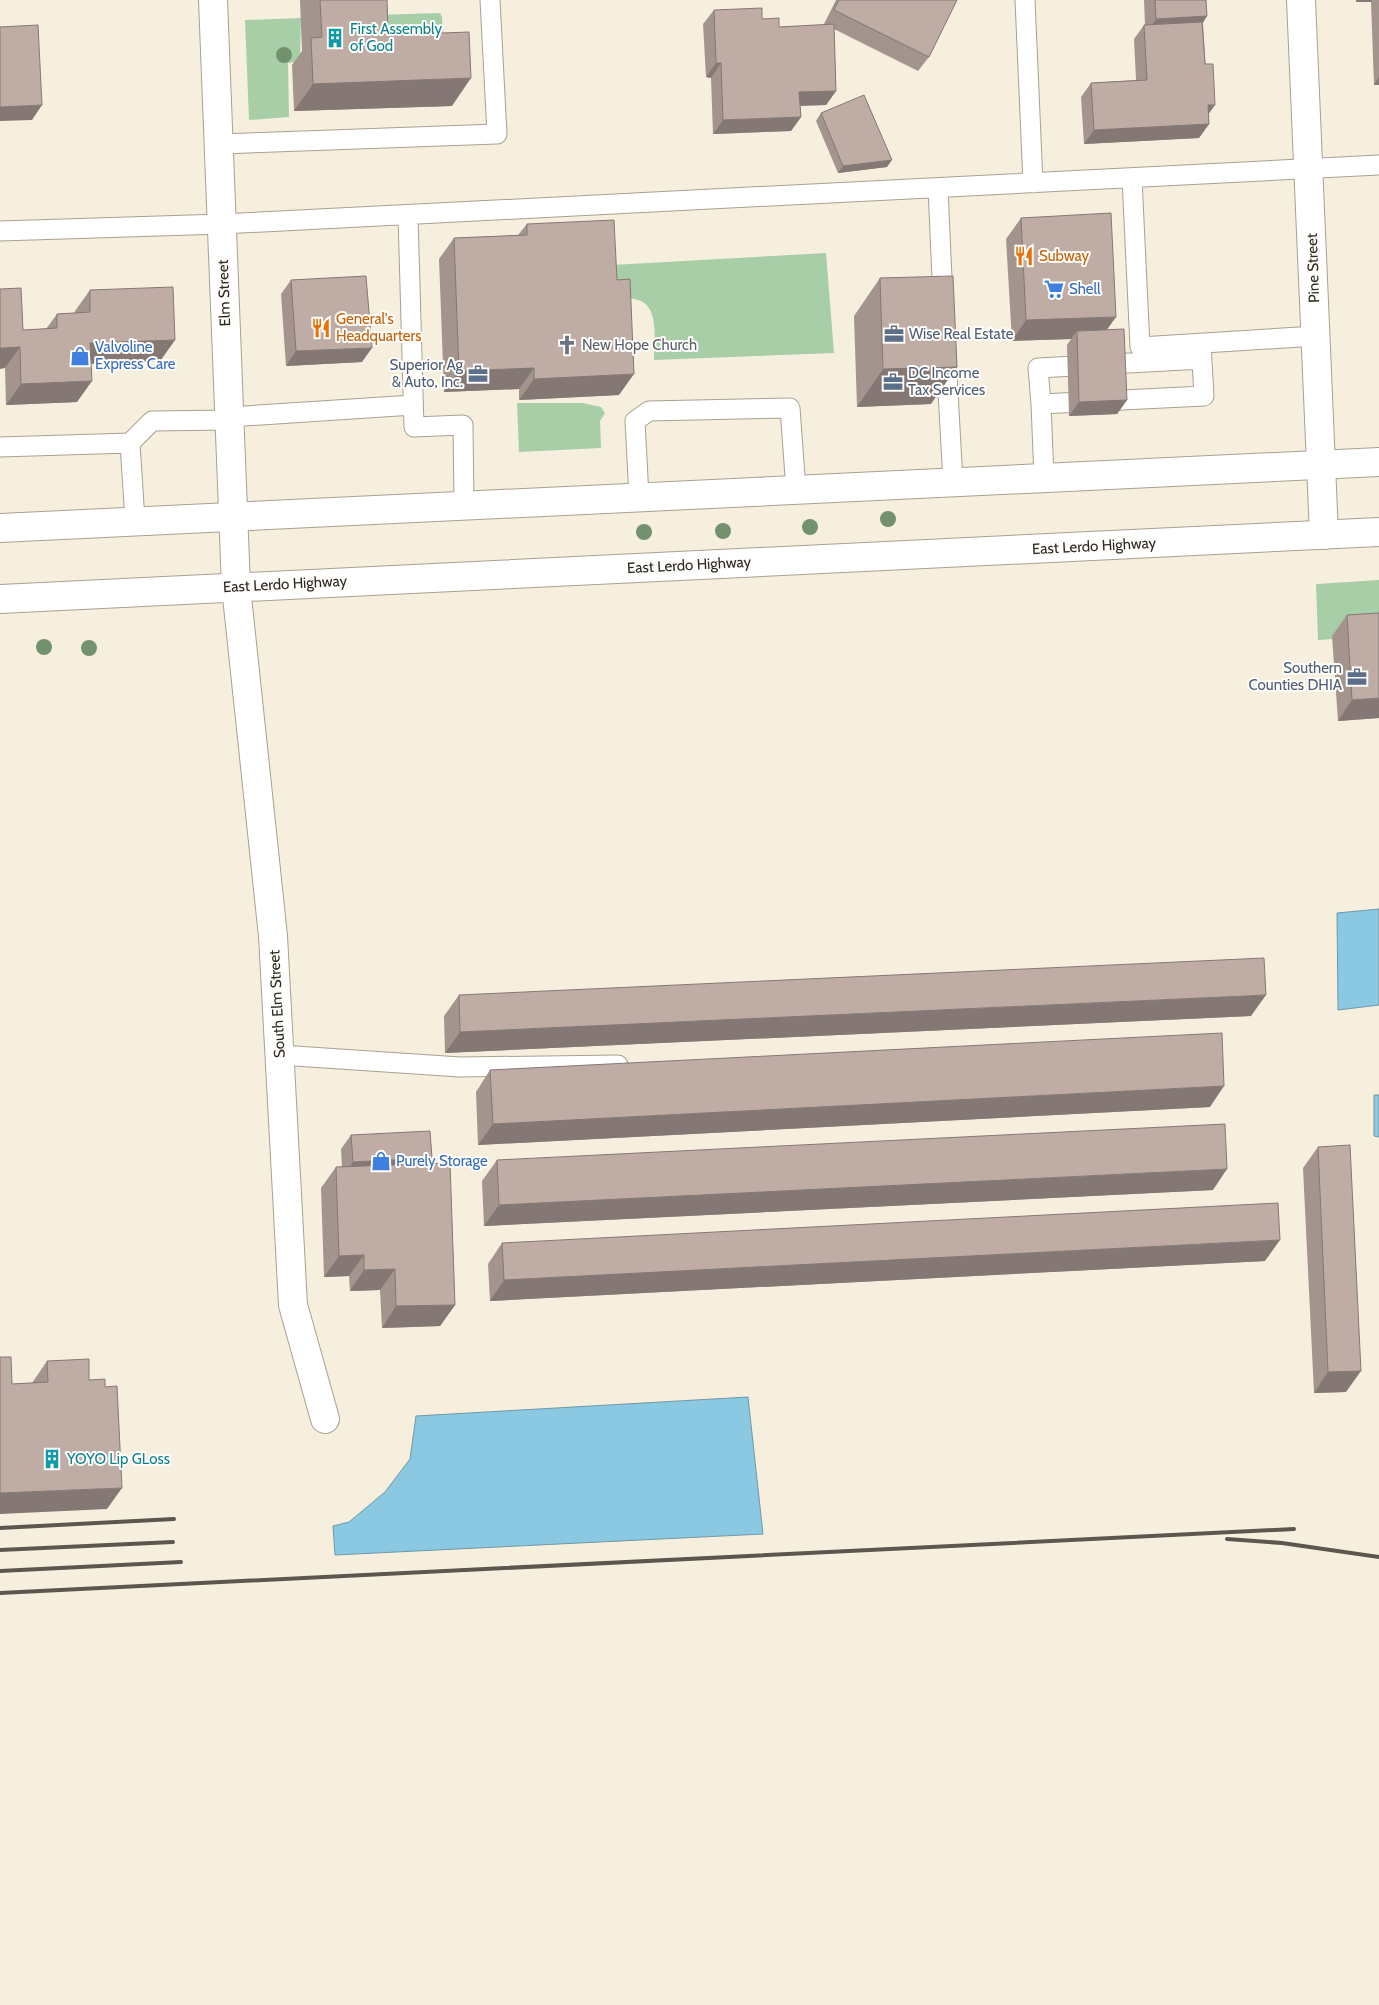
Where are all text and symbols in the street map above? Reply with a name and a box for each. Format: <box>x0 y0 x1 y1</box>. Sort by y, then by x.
place label: First Assembly of God <box>350 20 443 55</box>
building icon: First Assembly of God <box>324 27 346 49</box>
street label: Pine Street <box>1303 233 1323 303</box>
restaurant icon: Subway <box>1013 245 1035 267</box>
place label: Subway <box>1039 247 1089 265</box>
street label: Elm Street <box>214 259 234 327</box>
supermarket icon: Shell <box>1043 278 1065 300</box>
place label: Shell <box>1069 280 1101 298</box>
place label: General's Headquarters <box>336 310 421 345</box>
restaurant icon: General's Headquarters <box>310 317 332 339</box>
office icon: Wise Real Estate <box>883 323 905 345</box>
place label: Wise Real Estate <box>909 325 1014 343</box>
church icon: New Hope Church <box>556 334 578 356</box>
place label: New Hope Church <box>582 336 697 354</box>
place label: Valvoline Express Care <box>95 338 176 373</box>
shop icon: Valvoline Express Care <box>69 345 91 367</box>
place label: Superior Ag & Auto, Inc. <box>390 356 464 391</box>
office icon: Superior Ag & Auto, Inc. <box>467 363 489 385</box>
place label: DC Income Tax Services <box>908 364 985 399</box>
office icon: DC Income Tax Services <box>882 371 904 393</box>
street label: East Lerdo Highway <box>1032 534 1157 558</box>
street label: East Lerdo Highway <box>627 553 752 577</box>
street label: East Lerdo Highway <box>223 572 348 596</box>
place label: Southern Counties DHIA <box>1249 659 1343 694</box>
office icon: Southern Counties DHIA <box>1346 666 1368 688</box>
street label: South Elm Street <box>265 949 289 1059</box>
shop icon: Purely Storage <box>370 1150 392 1172</box>
place label: Purely Storage <box>396 1152 488 1170</box>
building icon: YOYO Lip GLoss <box>41 1448 63 1470</box>
place label: YOYO Lip GLoss <box>66 1450 170 1468</box>

